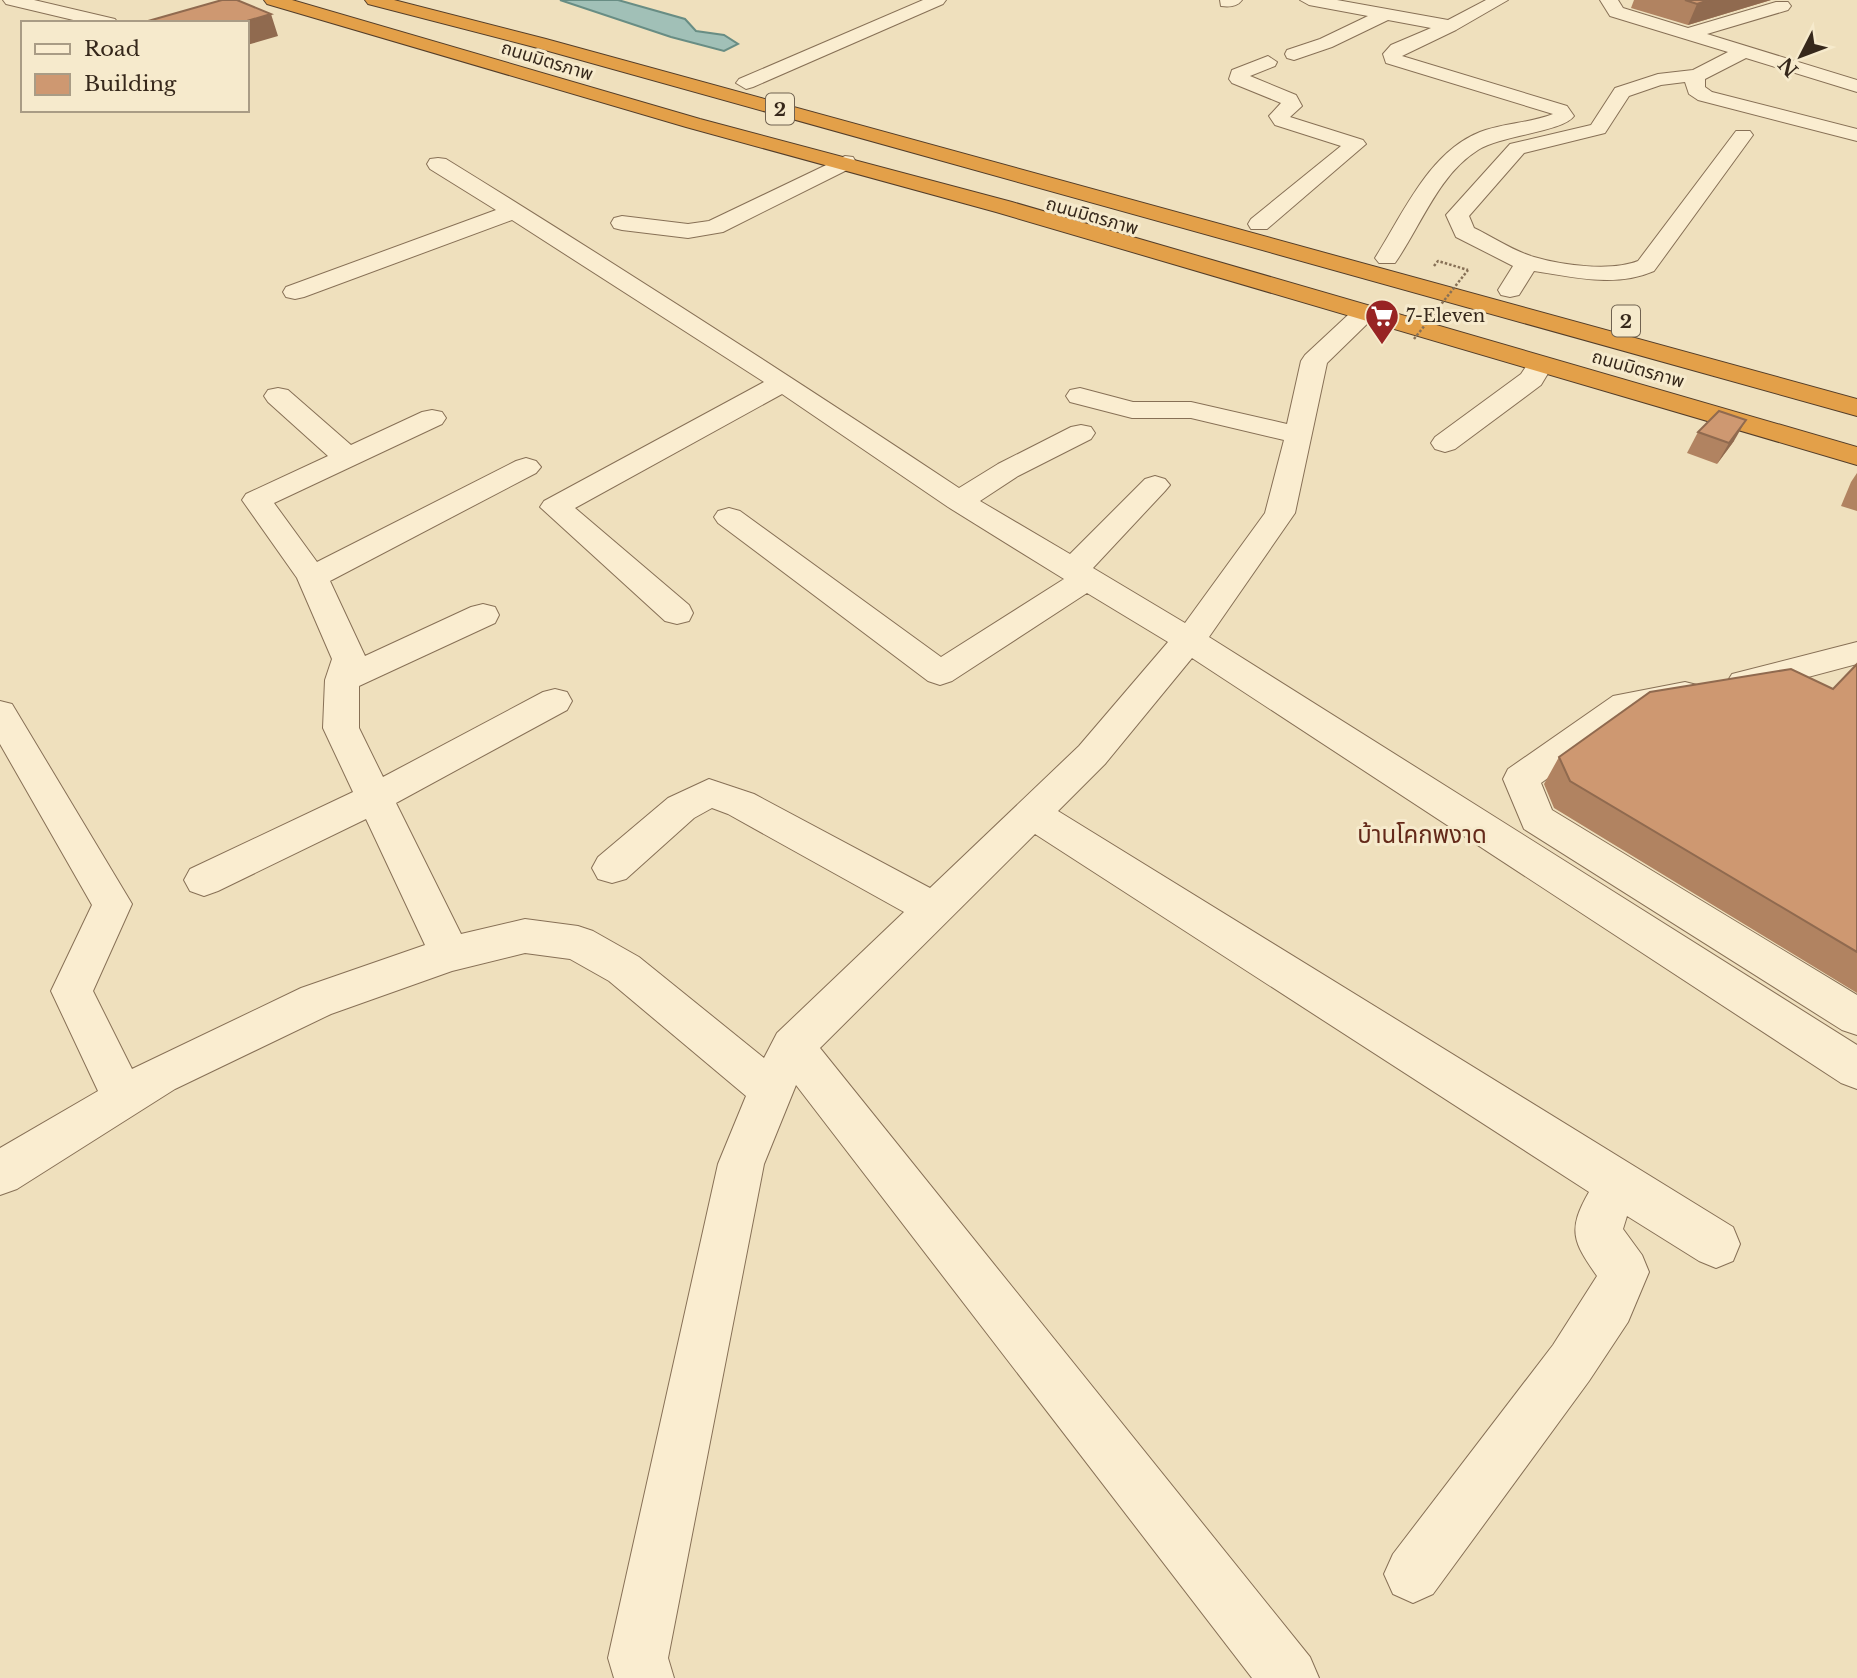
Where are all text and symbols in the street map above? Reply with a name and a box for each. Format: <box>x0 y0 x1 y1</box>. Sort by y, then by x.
legend <box>21 21 248 112</box>
north arrow <box>1766 21 1836 91</box>
text: Road <box>84 36 140 62</box>
street label: ถนนมิตรภาพ <box>498 37 596 85</box>
text: N <box>1774 53 1803 81</box>
text: Building <box>84 71 177 97</box>
road number: 2 <box>766 94 794 124</box>
street label: ถนนมิตรภาพ <box>1043 192 1141 240</box>
supermarket icon: 7-Eleven <box>1363 297 1401 346</box>
place label: 7-Eleven <box>1406 305 1485 327</box>
road number: 2 <box>1612 306 1640 336</box>
street label: ถนนมิตรภาพ <box>1589 345 1687 393</box>
district label: บ้านโคกพงาด <box>1357 820 1487 849</box>

